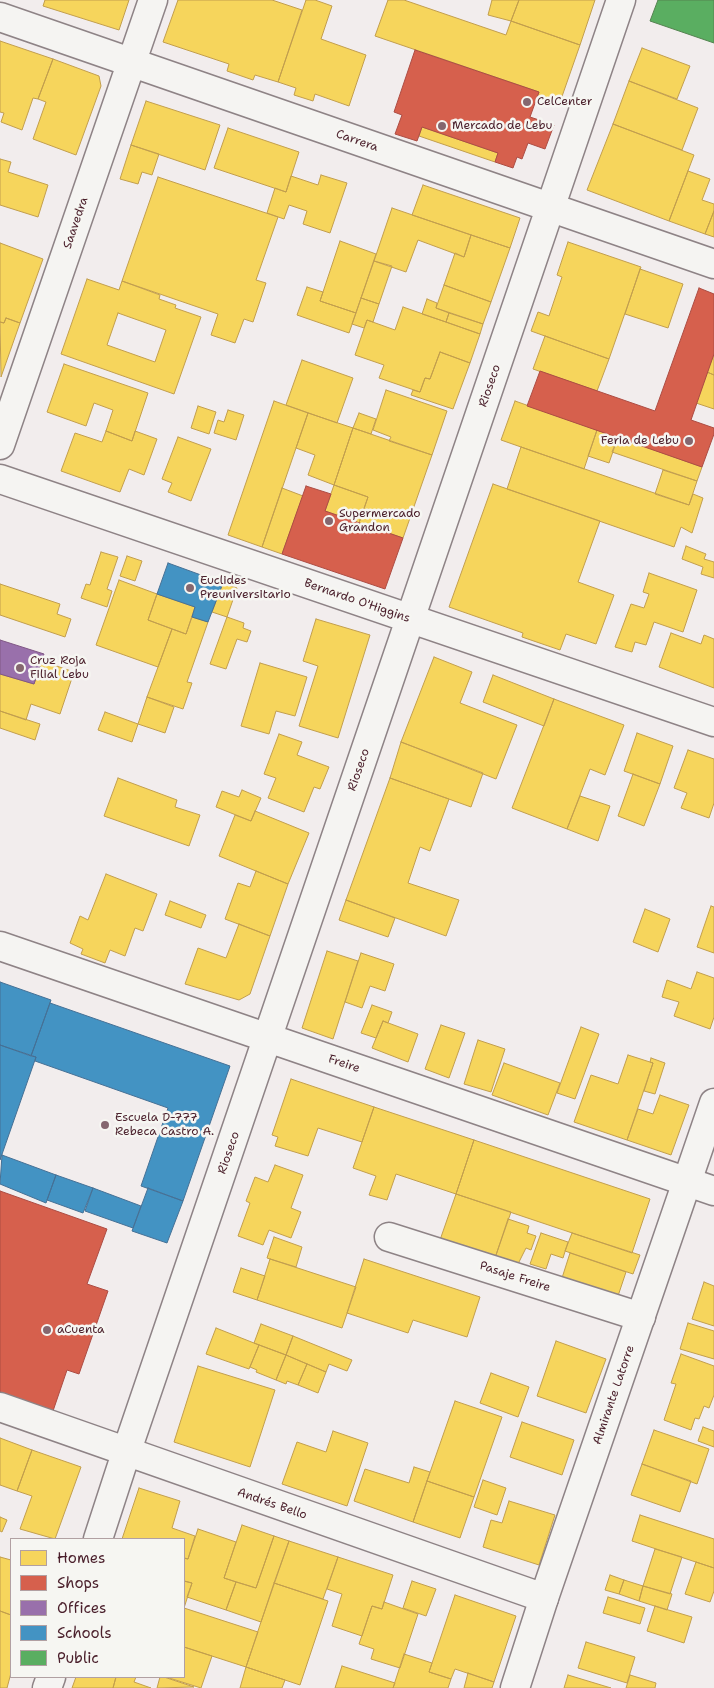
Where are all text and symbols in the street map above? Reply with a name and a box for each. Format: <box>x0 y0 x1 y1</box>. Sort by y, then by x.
place label: CelCenter <box>537 95 592 109</box>
marker: CelCenter <box>521 96 533 108</box>
place label: Mercado de Lebu <box>452 119 552 133</box>
marker: Mercado de Lebu <box>436 120 448 132</box>
street label: Carrera <box>334 127 380 155</box>
street label: Saavedra <box>60 195 92 251</box>
street label: Rioseco <box>476 363 504 409</box>
place label: Feria de Lebu <box>601 434 679 448</box>
marker: Feria de Lebu <box>683 435 695 447</box>
place label: Supermercado Grandon <box>339 507 421 535</box>
marker: Supermercado Grandon <box>323 515 335 527</box>
place label: Euclides Preuniversitario <box>200 574 291 602</box>
street label: Bernardo O'Higgins <box>302 576 412 626</box>
marker: Euclides Preuniversitario <box>184 582 196 594</box>
place label: Cruz Roja Filial Lebu <box>30 654 89 682</box>
marker: Cruz Roja Filial Lebu <box>14 662 26 674</box>
street label: Rioseco <box>345 747 373 793</box>
street label: Freire <box>326 1052 362 1076</box>
place label: Escuela D-777 Rebeca Castro A. <box>115 1111 214 1139</box>
marker: Escuela D-777 Rebeca Castro A. <box>99 1119 111 1131</box>
street label: Rioseco <box>215 1130 243 1176</box>
street label: Pasaje Freire <box>478 1259 552 1295</box>
place label: aCuenta <box>57 1323 105 1337</box>
marker: aCuenta <box>41 1324 53 1336</box>
street label: Almirante Latorre <box>590 1344 638 1446</box>
street label: Andrés Bello <box>235 1485 309 1523</box>
legend <box>10 1538 185 1678</box>
text: Homes <box>57 1548 105 1568</box>
text: Shops <box>57 1573 99 1593</box>
text: Offices <box>57 1598 106 1618</box>
text: Schools <box>57 1623 112 1643</box>
text: Public <box>57 1648 99 1668</box>

